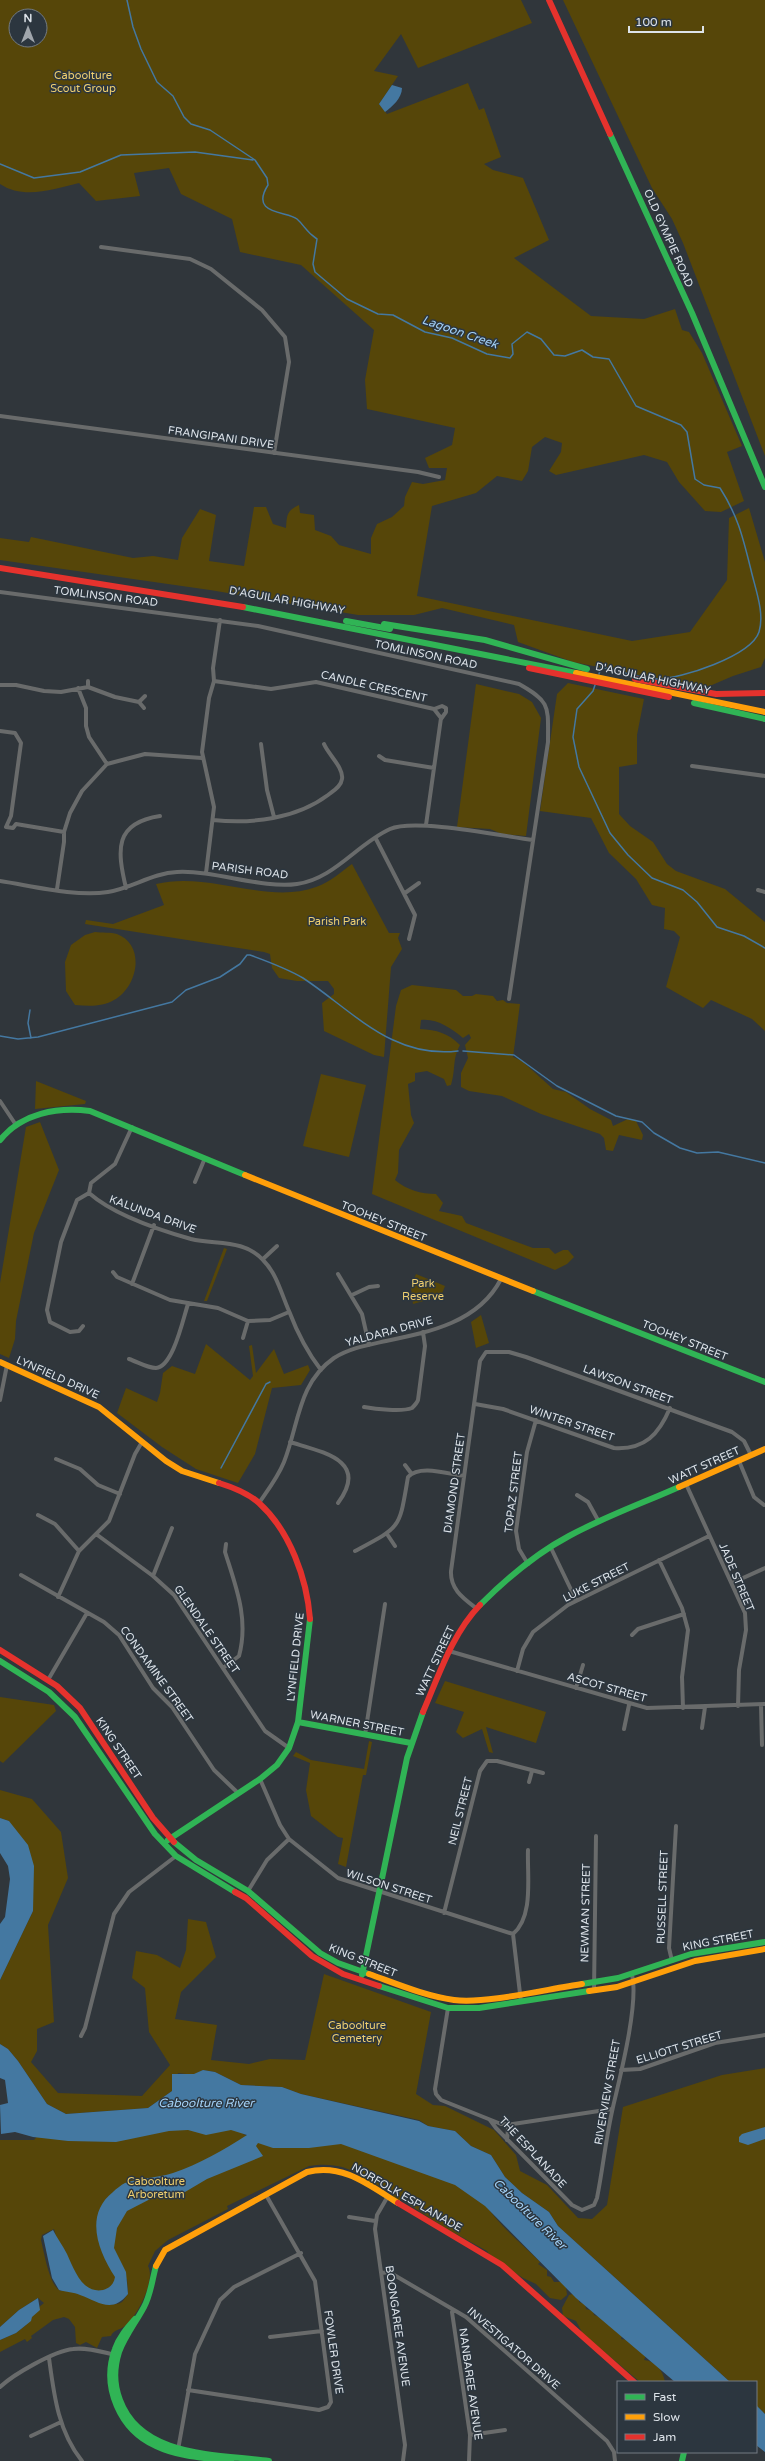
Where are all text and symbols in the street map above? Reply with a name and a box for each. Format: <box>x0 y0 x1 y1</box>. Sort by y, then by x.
north arrow <box>8 8 48 48</box>
scale bar <box>629 8 703 34</box>
text: N <box>24 12 32 25</box>
text: 100 m <box>635 15 672 29</box>
park label: Caboolture Scout Group <box>50 69 116 95</box>
street label: OLD GYMPIE ROAD <box>641 187 696 289</box>
water label: Lagoon Creek <box>420 313 501 352</box>
street label: FRANGIPANI DRIVE <box>167 424 275 451</box>
street label: TOMLINSON ROAD <box>53 584 159 609</box>
street label: D'AGUILAR HIGHWAY <box>228 584 346 617</box>
street label: TOMLINSON ROAD <box>373 637 478 672</box>
street label: D'AGUILAR HIGHWAY <box>594 660 712 697</box>
street label: CANDLE CRESCENT <box>320 668 429 705</box>
street label: PARISH ROAD <box>211 859 289 882</box>
park label: Parish Park <box>308 915 366 928</box>
street label: KALUNDA DRIVE <box>108 1193 198 1236</box>
street label: TOOHEY STREET <box>339 1198 429 1245</box>
park label: Park Reserve <box>402 1277 444 1303</box>
street label: YALDARA DRIVE <box>344 1314 434 1349</box>
street label: TOOHEY STREET <box>640 1317 730 1364</box>
street label: LYNFIELD DRIVE <box>14 1353 101 1402</box>
street label: LAWSON STREET <box>581 1362 675 1407</box>
street label: WINTER STREET <box>528 1403 616 1444</box>
street label: DIAMOND STREET <box>441 1432 468 1534</box>
street label: WATT STREET <box>667 1444 742 1487</box>
street label: TOPAZ STREET <box>502 1450 525 1534</box>
street label: JADE STREET <box>716 1541 757 1614</box>
street label: LUKE STREET <box>561 1560 632 1605</box>
street label: GLENDALE STREET <box>171 1583 242 1676</box>
street label: LYNFIELD DRIVE <box>284 1612 307 1702</box>
street label: CONDAMINE STREET <box>117 1624 196 1725</box>
street label: WATT STREET <box>413 1624 458 1699</box>
street label: ASCOT STREET <box>566 1670 648 1705</box>
street label: WARNER STREET <box>309 1708 405 1739</box>
street label: KING STREET <box>93 1715 144 1782</box>
street label: NEIL STREET <box>446 1775 475 1847</box>
street label: RUSSELL STREET <box>654 1850 671 1944</box>
street label: NEWMAN STREET <box>578 1863 593 1963</box>
street label: WILSON STREET <box>344 1866 434 1907</box>
street label: KING STREET <box>681 1927 755 1954</box>
street label: KING STREET <box>327 1941 399 1980</box>
park label: Caboolture Cemetery <box>328 2019 386 2045</box>
street label: ELLIOTT STREET <box>635 2028 724 2067</box>
street label: RIVERVIEW STREET <box>592 2038 623 2146</box>
water label: Caboolture River <box>158 2096 255 2110</box>
street label: THE ESPLANADE <box>496 2114 569 2191</box>
street label: NORFOLK ESPLANADE <box>349 2160 464 2234</box>
park label: Caboolture Arboretum <box>127 2175 185 2201</box>
water label: Caboolture River <box>491 2176 570 2253</box>
street label: BOONGAREE AVENUE <box>383 2265 412 2387</box>
street label: INVESTIGATOR DRIVE <box>465 2305 563 2392</box>
street label: FOWLER DRIVE <box>321 2309 346 2395</box>
street label: NANBAREE AVENUE <box>456 2327 485 2441</box>
legend <box>617 2381 757 2453</box>
text: Fast <box>653 2390 677 2404</box>
text: Slow <box>653 2410 680 2424</box>
text: Jam <box>653 2430 676 2444</box>

